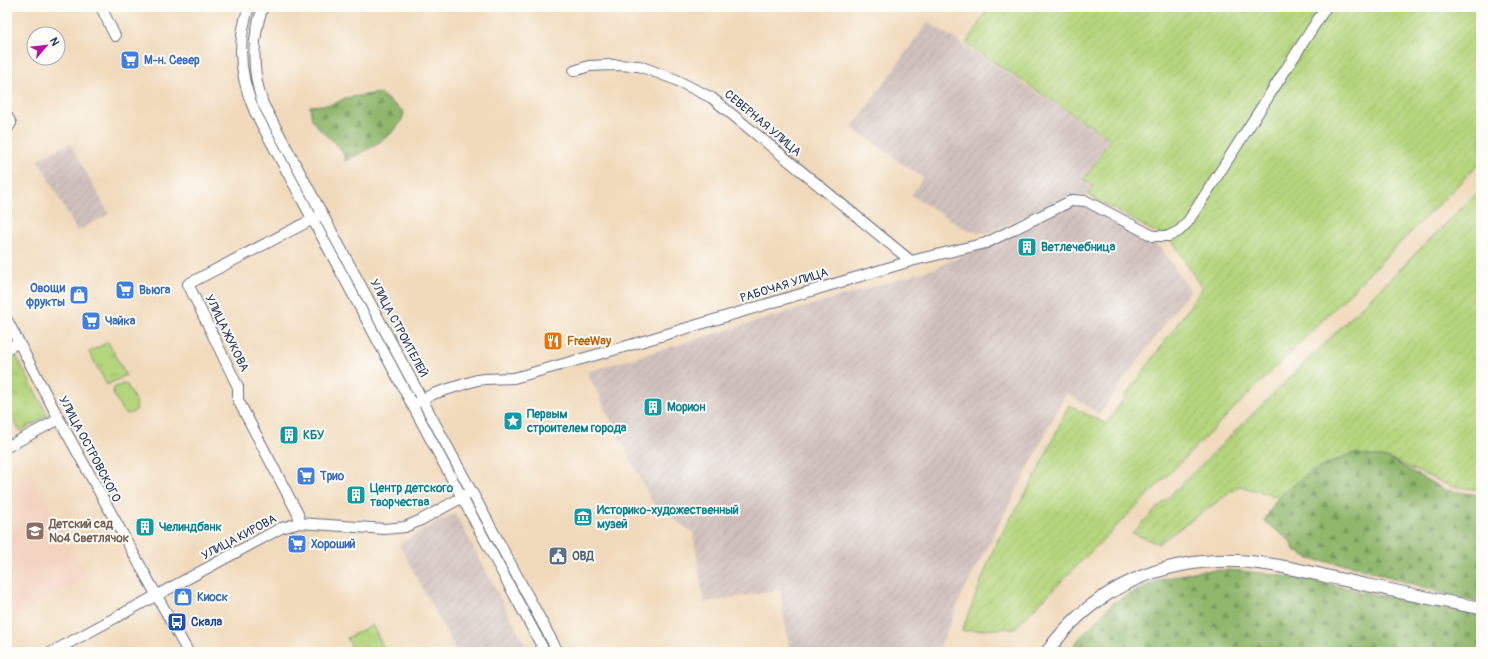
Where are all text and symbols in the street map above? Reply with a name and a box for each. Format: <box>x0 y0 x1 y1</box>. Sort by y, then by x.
north arrow <box>26 26 66 66</box>
text: N <box>47 35 62 48</box>
supermarket icon: М-н. Север <box>119 49 141 71</box>
place label: М-н. Север <box>144 53 200 68</box>
street label: СЕВЕРНАЯ УЛИЦА <box>721 87 804 160</box>
building icon: Ветлечебница <box>1016 236 1038 258</box>
place label: Ветлечебница <box>1041 240 1116 255</box>
street label: РАБОЧАЯ УЛИЦА <box>738 265 830 306</box>
street label: УЛИЦА СТРОИТЕЛЕЙ <box>366 277 431 380</box>
supermarket icon: Вьюга <box>114 279 136 301</box>
place label: Овощи фрукты <box>26 281 66 310</box>
place label: Вьюга <box>139 283 171 298</box>
shop icon: Овощи фрукты <box>68 284 90 306</box>
street label: УЛИЦА ЖУКОВА <box>201 292 252 374</box>
supermarket icon: Чайка <box>80 310 102 332</box>
place label: Чайка <box>105 314 136 329</box>
restaurant icon: FreeWay <box>542 330 564 352</box>
place label: FreeWay <box>567 334 612 349</box>
street label: УЛИЦА ОСТРОВСКОГО <box>55 394 124 505</box>
building icon: Морион <box>642 396 664 418</box>
place label: Морион <box>667 400 706 415</box>
place label: Первым строителем города <box>526 407 627 436</box>
place icon: Первым строителем города <box>502 410 524 432</box>
building icon: КБУ <box>278 424 300 446</box>
place label: КБУ <box>303 428 325 443</box>
supermarket icon: Трио <box>295 465 317 487</box>
place label: Трио <box>319 469 345 484</box>
place label: Центр детского творчества <box>370 481 454 510</box>
building icon: Центр детского творчества <box>345 484 367 506</box>
place label: Историко-художественный музей <box>597 503 739 532</box>
museum icon: Историко-художественный музей <box>572 506 594 528</box>
street label: УЛИЦА КИРОВА <box>199 511 279 563</box>
building icon: Челиндбанк <box>134 516 156 538</box>
place label: Детский сад №4 Светлячок <box>48 517 130 546</box>
school or university icon: Детский сад №4 Светлячок <box>24 520 46 542</box>
place label: Челиндбанк <box>159 520 222 535</box>
supermarket icon: Хороший <box>286 533 308 555</box>
place label: Хороший <box>311 537 356 552</box>
public building icon: ОВД <box>547 545 569 567</box>
place label: ОВД <box>572 549 594 564</box>
shop icon: Киоск <box>172 586 194 608</box>
place label: Киоск <box>197 590 229 605</box>
bus stop icon: Скала <box>166 611 188 633</box>
place label: Скала <box>191 615 222 630</box>

